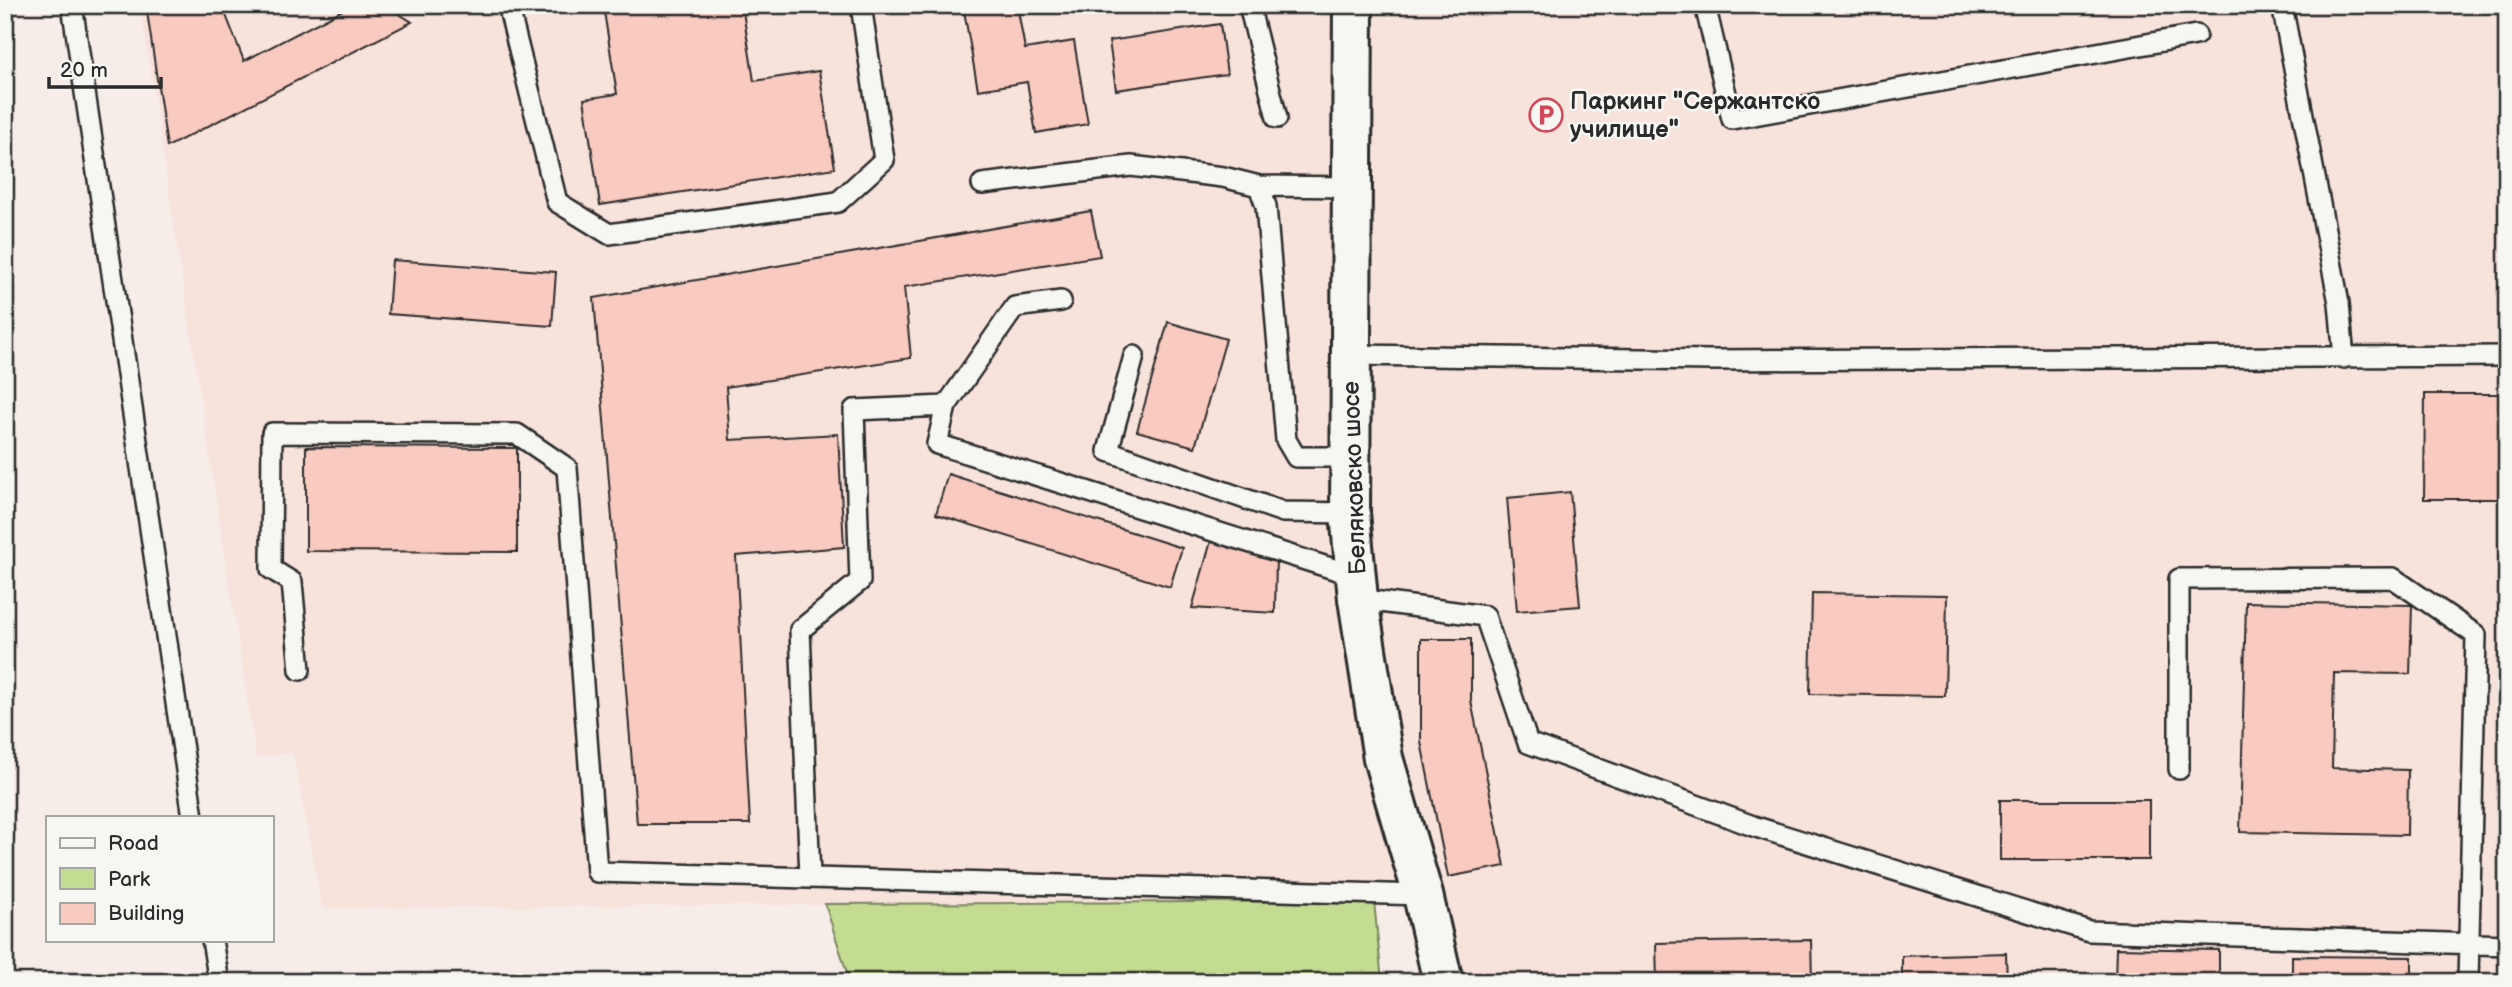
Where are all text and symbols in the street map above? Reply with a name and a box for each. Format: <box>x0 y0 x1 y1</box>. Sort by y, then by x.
scale bar <box>49 46 161 90</box>
text: 20 m <box>60 58 108 83</box>
place label: Паркинг "Сержантско училище" <box>1570 87 1820 144</box>
parking icon: Паркинг "Сержантско училище" <box>1527 96 1565 134</box>
street label: Беляковско шосе <box>1337 381 1372 575</box>
legend <box>46 816 273 942</box>
text: Road <box>108 831 159 856</box>
text: Park <box>108 867 151 892</box>
text: Building <box>108 901 184 926</box>

